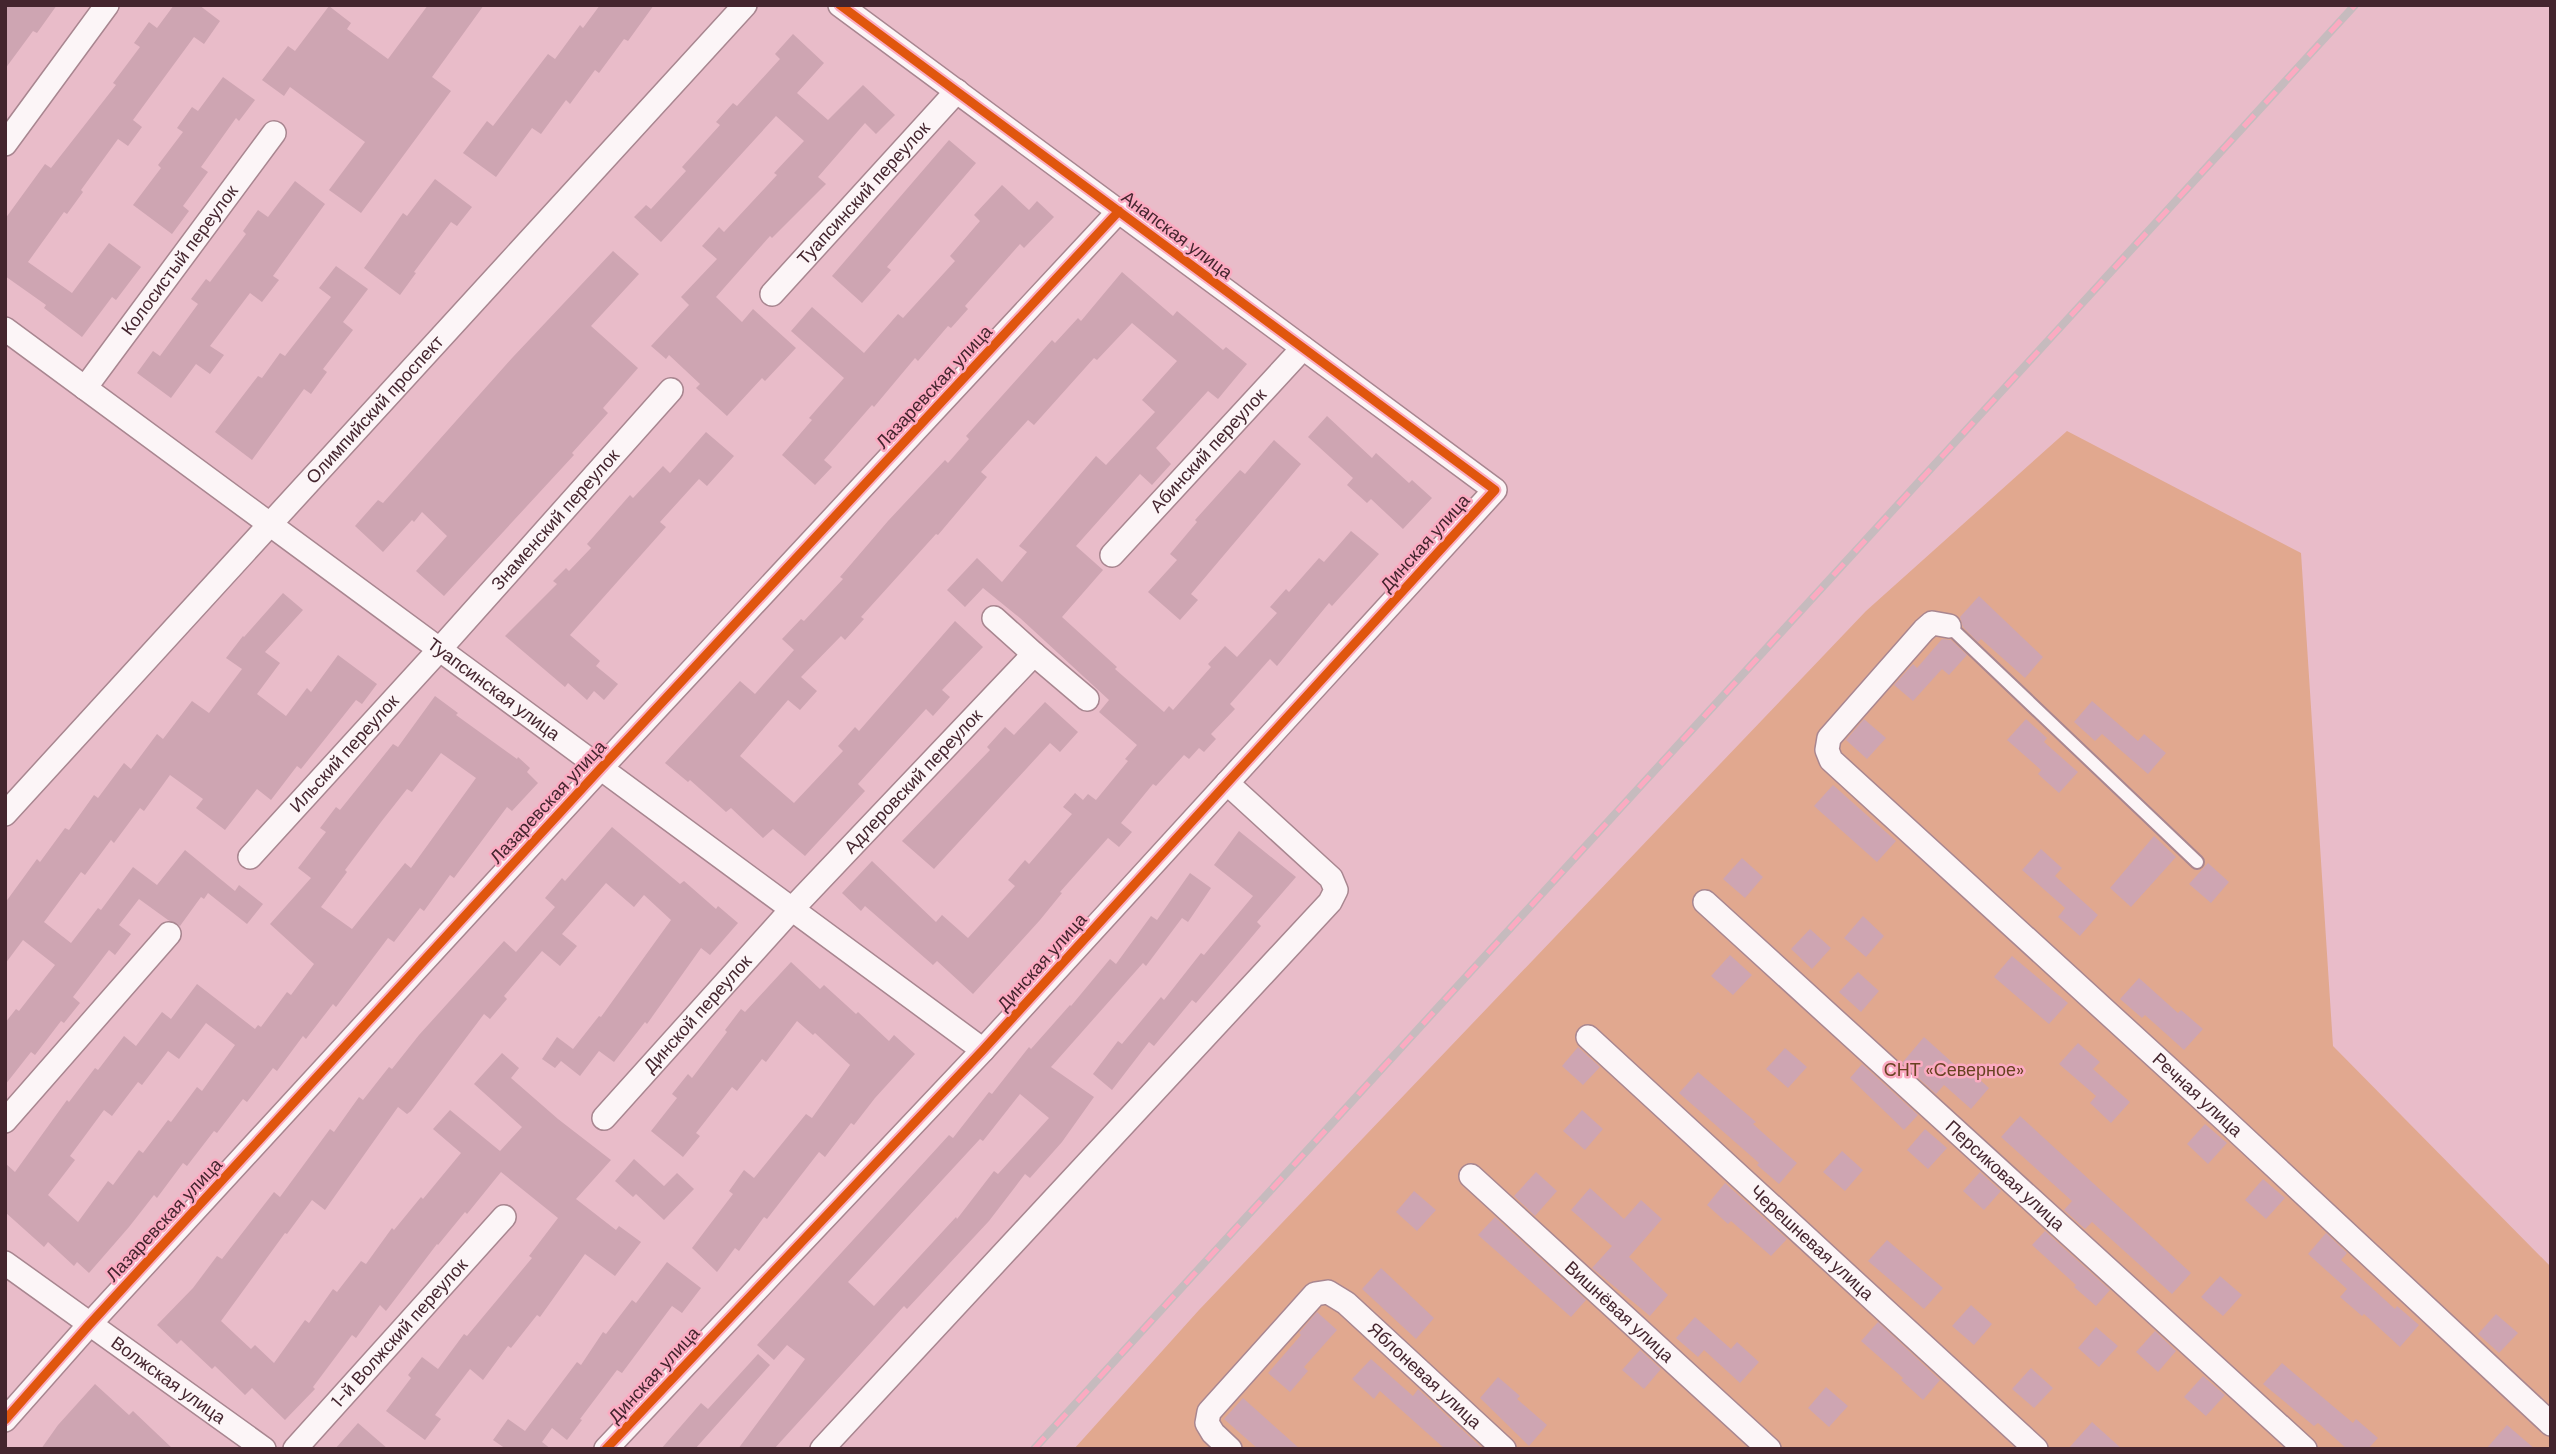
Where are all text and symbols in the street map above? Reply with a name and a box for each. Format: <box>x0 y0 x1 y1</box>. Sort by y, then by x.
street label: Туапсинский переулок <box>792 116 935 270</box>
street label: Колосистый переулок <box>116 180 244 340</box>
street label: Анапская улица <box>1117 185 1238 285</box>
street label: Лазаревская улица <box>870 319 998 454</box>
street label: Олимпийский проспект <box>301 330 449 489</box>
street label: Абинский переулок <box>1145 383 1272 518</box>
street label: Знаменский переулок <box>486 444 625 595</box>
street label: Динская улица <box>1375 488 1476 597</box>
street label: Туапсинская улица <box>422 632 565 747</box>
street label: Ильский переулок <box>284 690 404 818</box>
street label: Адлеровский переулок <box>839 704 988 859</box>
street label: Лазаревская улица <box>484 734 612 869</box>
street label: Динская улица <box>992 907 1093 1016</box>
street label: Динской переулок <box>638 950 757 1078</box>
street label: Речная улица <box>2147 1048 2248 1143</box>
park label: СНТ «Северное» <box>1884 1058 2024 1082</box>
street label: Персиковая улица <box>1940 1115 2071 1237</box>
street label: Лазаревская улица <box>100 1152 228 1287</box>
street label: Черешневая улица <box>1745 1180 1879 1306</box>
street label: 1-й Волжский переулок <box>326 1253 473 1413</box>
street label: Вишнёвая улица <box>1560 1256 1680 1369</box>
street label: Яблоневая улица <box>1363 1317 1487 1435</box>
street label: Динская улица <box>603 1321 706 1428</box>
street label: Волжская улица <box>106 1331 231 1430</box>

